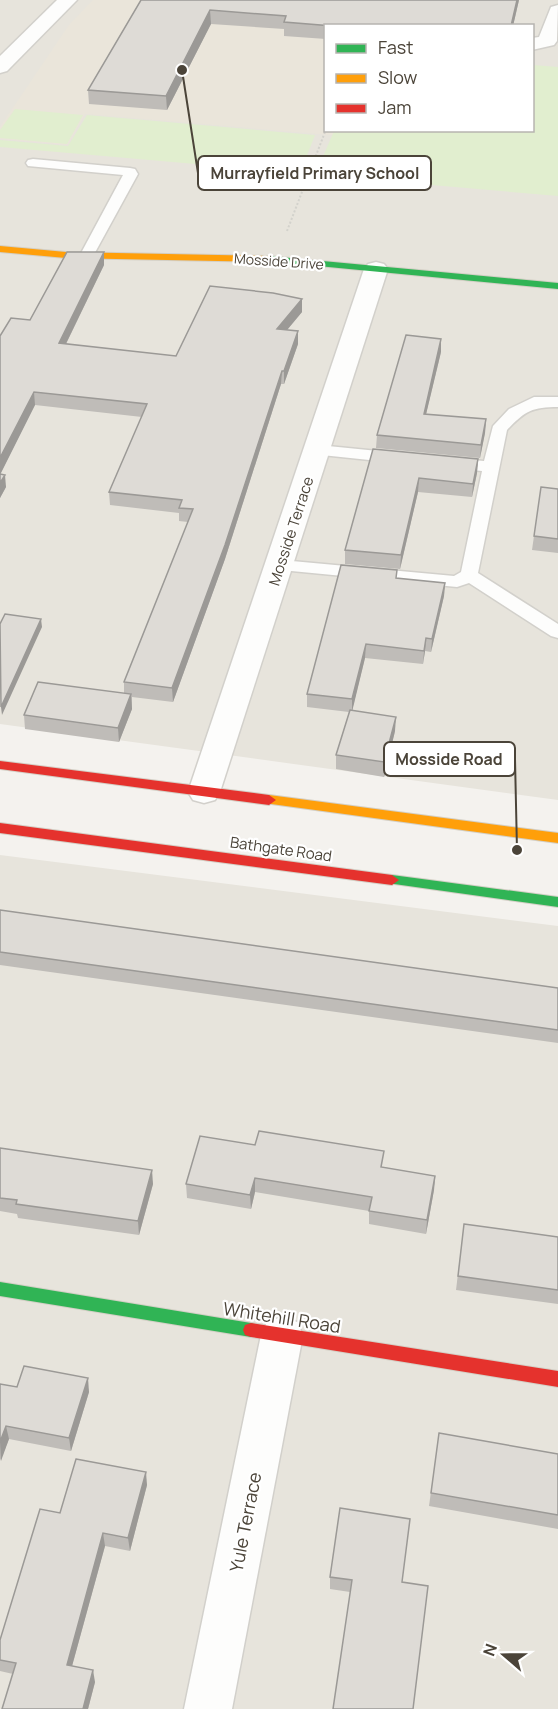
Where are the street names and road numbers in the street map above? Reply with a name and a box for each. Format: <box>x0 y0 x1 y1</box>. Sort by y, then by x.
street label: Mosside Drive <box>233 248 325 274</box>
street label: Mosside Terrace <box>263 474 319 588</box>
street label: Bathgate Road <box>229 831 333 867</box>
street label: Whitehill Road <box>222 1296 342 1338</box>
street label: Yule Terrace <box>224 1470 266 1574</box>

